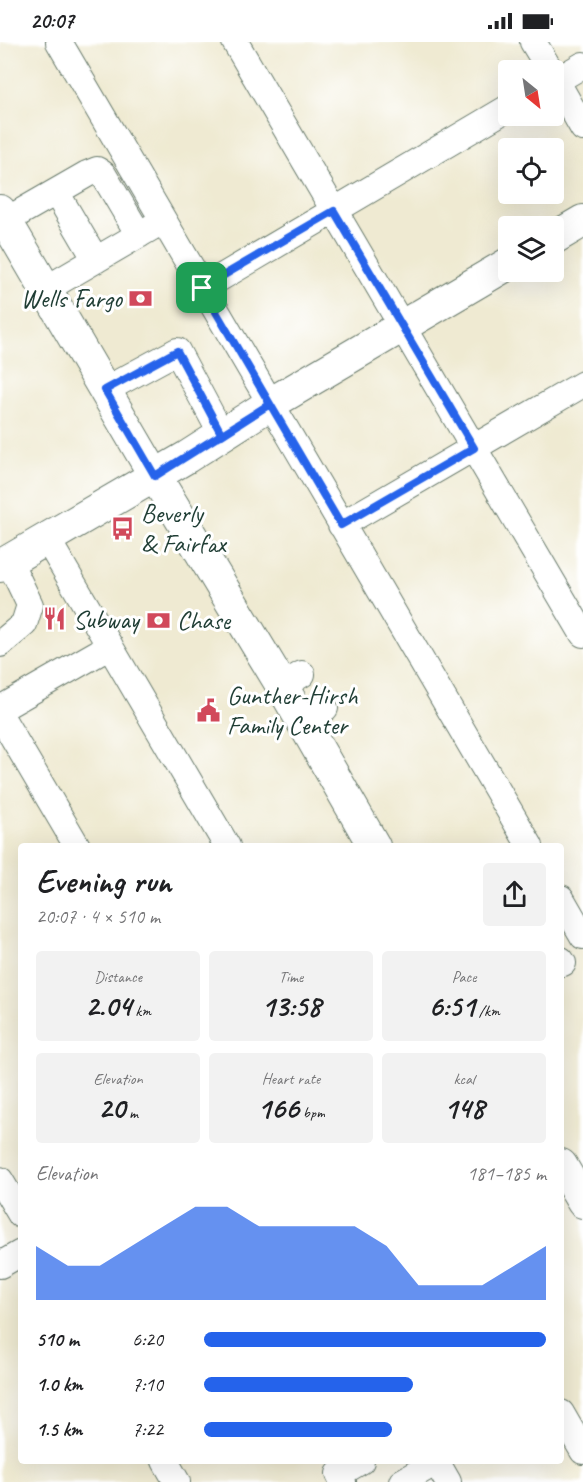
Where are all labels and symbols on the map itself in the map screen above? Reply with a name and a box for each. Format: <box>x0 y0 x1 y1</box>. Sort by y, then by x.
north arrow <box>498 60 564 126</box>
pin <box>176 262 227 313</box>
place label: Wells Fargo <box>21 282 124 315</box>
bank icon: Wells Fargo <box>127 285 153 311</box>
place label: Beverly & Fairfax <box>141 497 228 560</box>
bus stop icon: Beverly & Fairfax <box>110 515 136 541</box>
place label: Subway <box>73 603 141 636</box>
place label: Chase <box>177 604 232 637</box>
restaurant icon: Subway <box>42 606 68 632</box>
bank icon: Chase <box>146 607 172 633</box>
place label: Gunther-Hirsh Family Center <box>227 679 359 742</box>
public building icon: Gunther-Hirsh Family Center <box>196 697 222 723</box>

